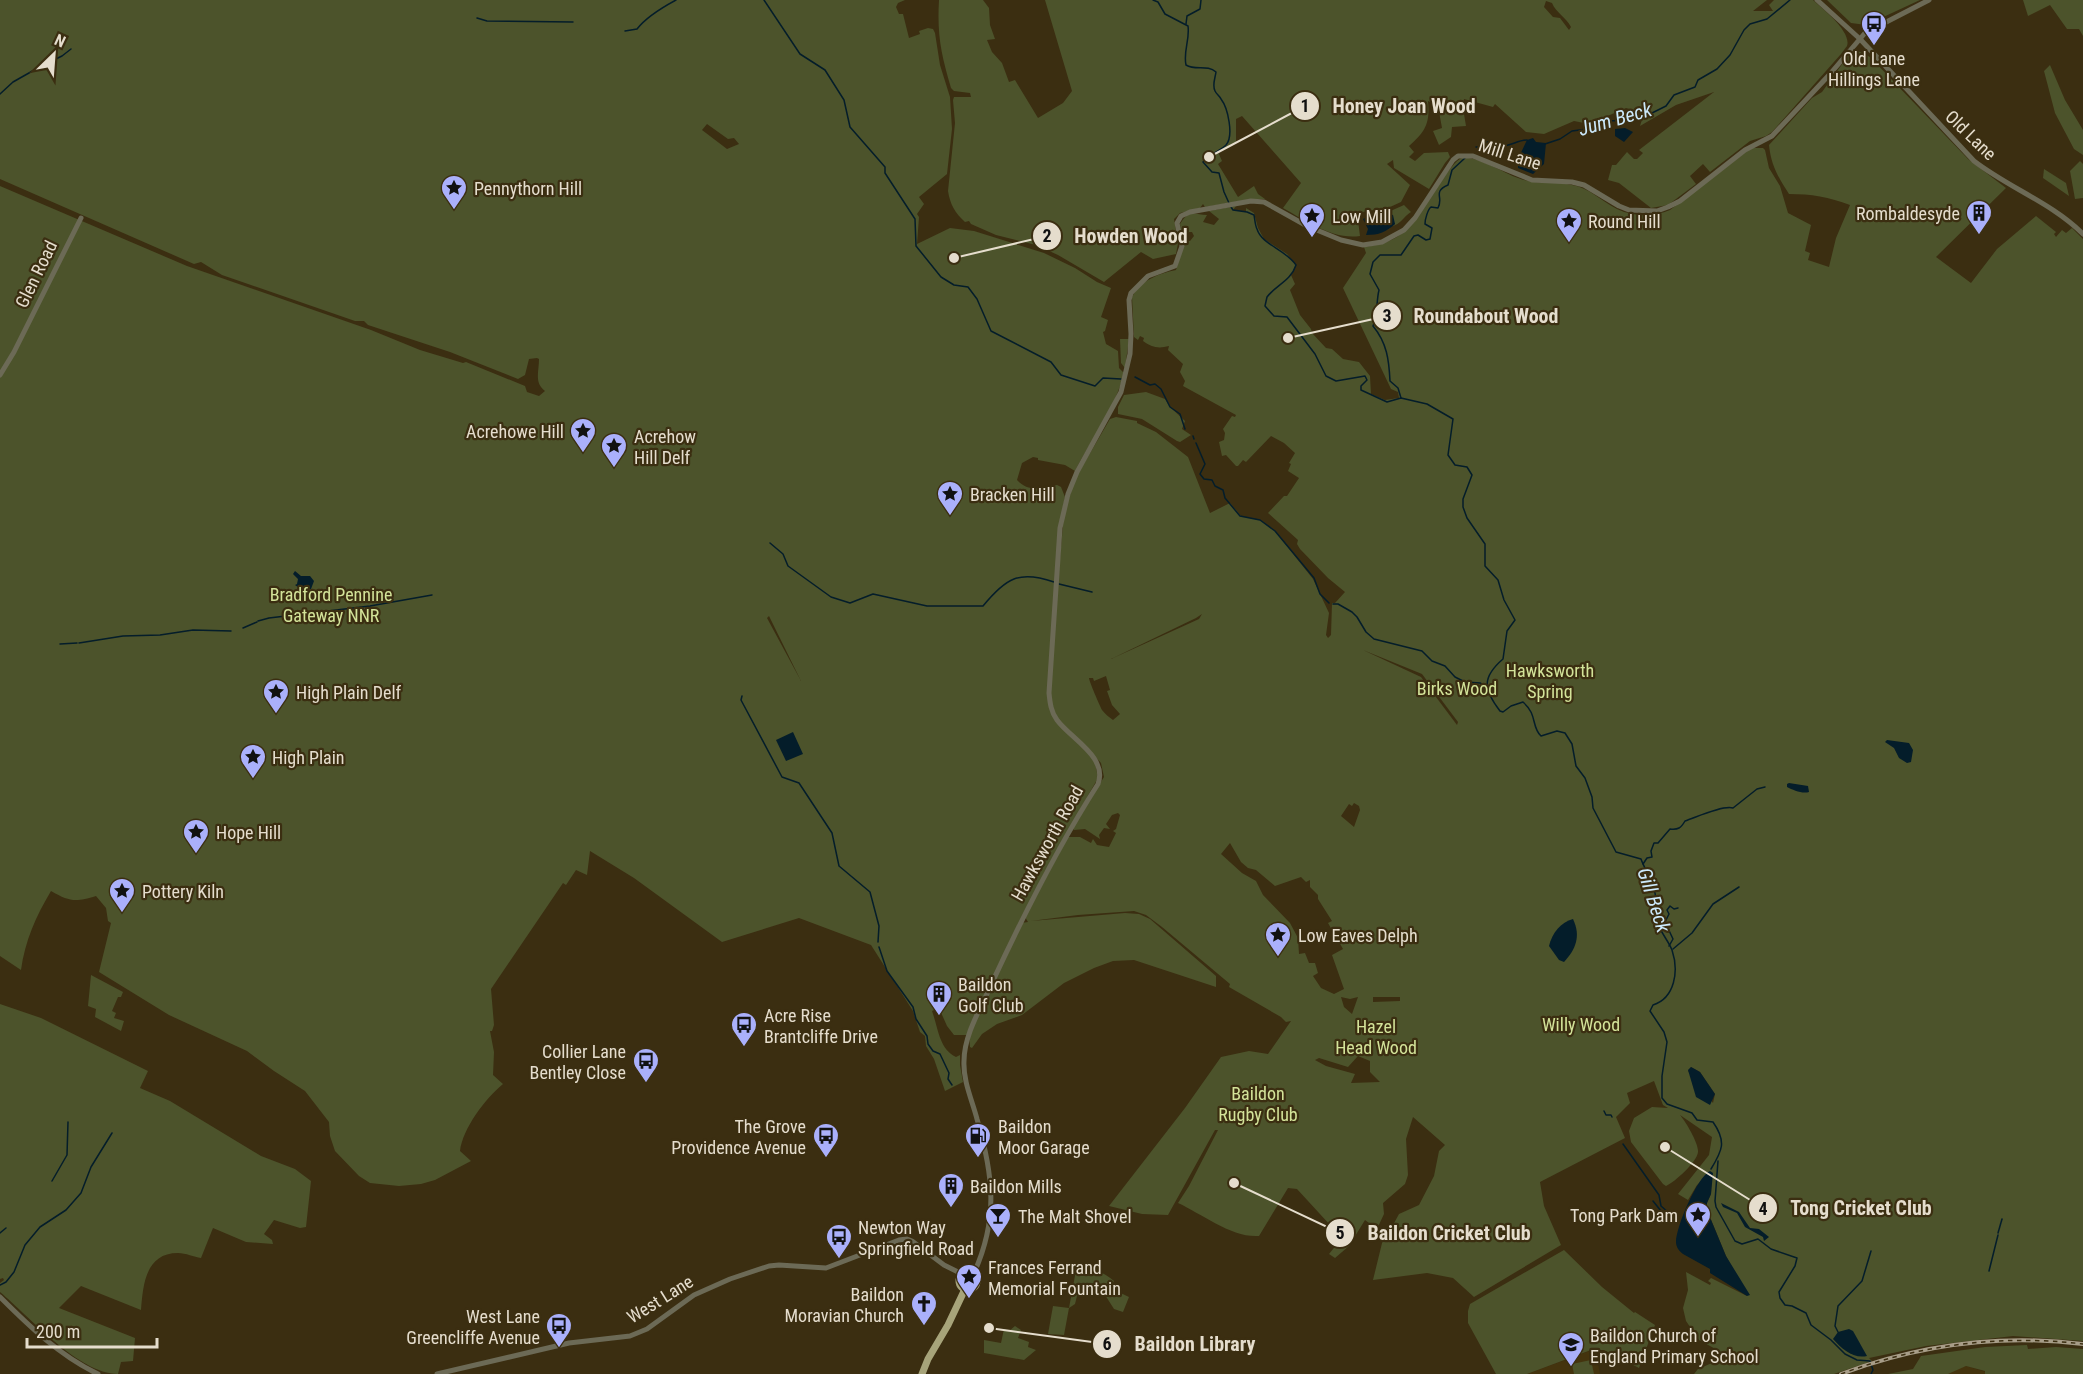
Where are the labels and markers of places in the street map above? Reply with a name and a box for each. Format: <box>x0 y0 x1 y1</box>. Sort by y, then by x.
bus stop icon: Old Lane Hillings Lane <box>1859 9 1889 47</box>
place label: Old Lane Hillings Lane <box>1828 48 1920 90</box>
callout: Honey Joan Wood <box>1290 87 1487 125</box>
place icon: Pennythorn Hill <box>439 173 469 211</box>
place label: Pennythorn Hill <box>474 178 582 199</box>
building icon: Rombaldesyde <box>1964 198 1994 236</box>
place icon: Low Mill <box>1297 201 1327 239</box>
place label: Rombaldesyde <box>1856 203 1960 224</box>
place label: Low Mill <box>1332 206 1391 227</box>
place icon: Round Hill <box>1554 206 1584 244</box>
place label: Round Hill <box>1588 211 1661 232</box>
callout: Howden Wood <box>1032 217 1200 255</box>
callout: Roundabout Wood <box>1372 297 1571 335</box>
place icon: Acrehowe Hill <box>568 416 598 454</box>
place label: Acrehowe Hill <box>466 421 564 442</box>
place label: Acrehow Hill Delf <box>634 426 696 468</box>
place icon: Acrehow Hill Delf <box>599 431 629 469</box>
place icon: Bracken Hill <box>935 479 965 517</box>
place label: Bracken Hill <box>970 484 1055 505</box>
place icon: High Plain Delf <box>261 677 291 715</box>
place label: High Plain Delf <box>296 682 402 703</box>
place icon: High Plain <box>238 742 268 780</box>
place label: High Plain <box>272 747 345 768</box>
place icon: Hope Hill <box>181 817 211 855</box>
place label: Hope Hill <box>216 822 281 843</box>
place icon: Pottery Kiln <box>107 876 137 914</box>
place label: Pottery Kiln <box>142 881 224 902</box>
place icon: Low Eaves Delph <box>1263 920 1293 958</box>
place label: Low Eaves Delph <box>1298 925 1418 946</box>
place label: Baildon Golf Club <box>958 974 1024 1016</box>
building icon: Baildon Golf Club <box>924 979 954 1017</box>
place label: Acre Rise Brantcliffe Drive <box>764 1005 878 1047</box>
bus stop icon: Acre Rise Brantcliffe Drive <box>729 1010 759 1048</box>
place label: Collier Lane Bentley Close <box>530 1041 626 1083</box>
bus stop icon: Collier Lane Bentley Close <box>631 1046 661 1084</box>
place label: The Grove Providence Avenue <box>671 1116 806 1158</box>
place label: Baildon Moor Garage <box>998 1116 1090 1158</box>
bus stop icon: The Grove Providence Avenue <box>811 1121 841 1159</box>
fuel station icon: Baildon Moor Garage <box>963 1121 993 1159</box>
building icon: Baildon Mills <box>936 1171 966 1209</box>
place label: Baildon Mills <box>970 1176 1062 1197</box>
callout: Tong Cricket Club <box>1748 1189 1944 1227</box>
place icon: Tong Park Dam <box>1683 1200 1713 1238</box>
bar icon: The Malt Shovel <box>983 1201 1013 1239</box>
place label: Tong Park Dam <box>1570 1205 1678 1226</box>
place label: The Malt Shovel <box>1018 1206 1132 1227</box>
callout: Baildon Cricket Club <box>1325 1214 1543 1252</box>
place label: Newton Way Springfield Road <box>858 1217 974 1259</box>
bus stop icon: Newton Way Springfield Road <box>824 1222 854 1260</box>
place label: Frances Ferrand Memorial Fountain <box>988 1257 1121 1299</box>
place icon: Frances Ferrand Memorial Fountain <box>954 1262 984 1300</box>
place label: Baildon Moravian Church <box>785 1284 904 1326</box>
church icon: Baildon Moravian Church <box>909 1289 939 1327</box>
place label: West Lane Greencliffe Avenue <box>406 1306 540 1348</box>
bus stop icon: West Lane Greencliffe Avenue <box>544 1311 574 1349</box>
callout: Baildon Library <box>1092 1325 1267 1363</box>
place label: Baildon Church of England Primary School <box>1590 1325 1759 1367</box>
school or university icon: Baildon Church of England Primary School <box>1556 1330 1586 1368</box>

